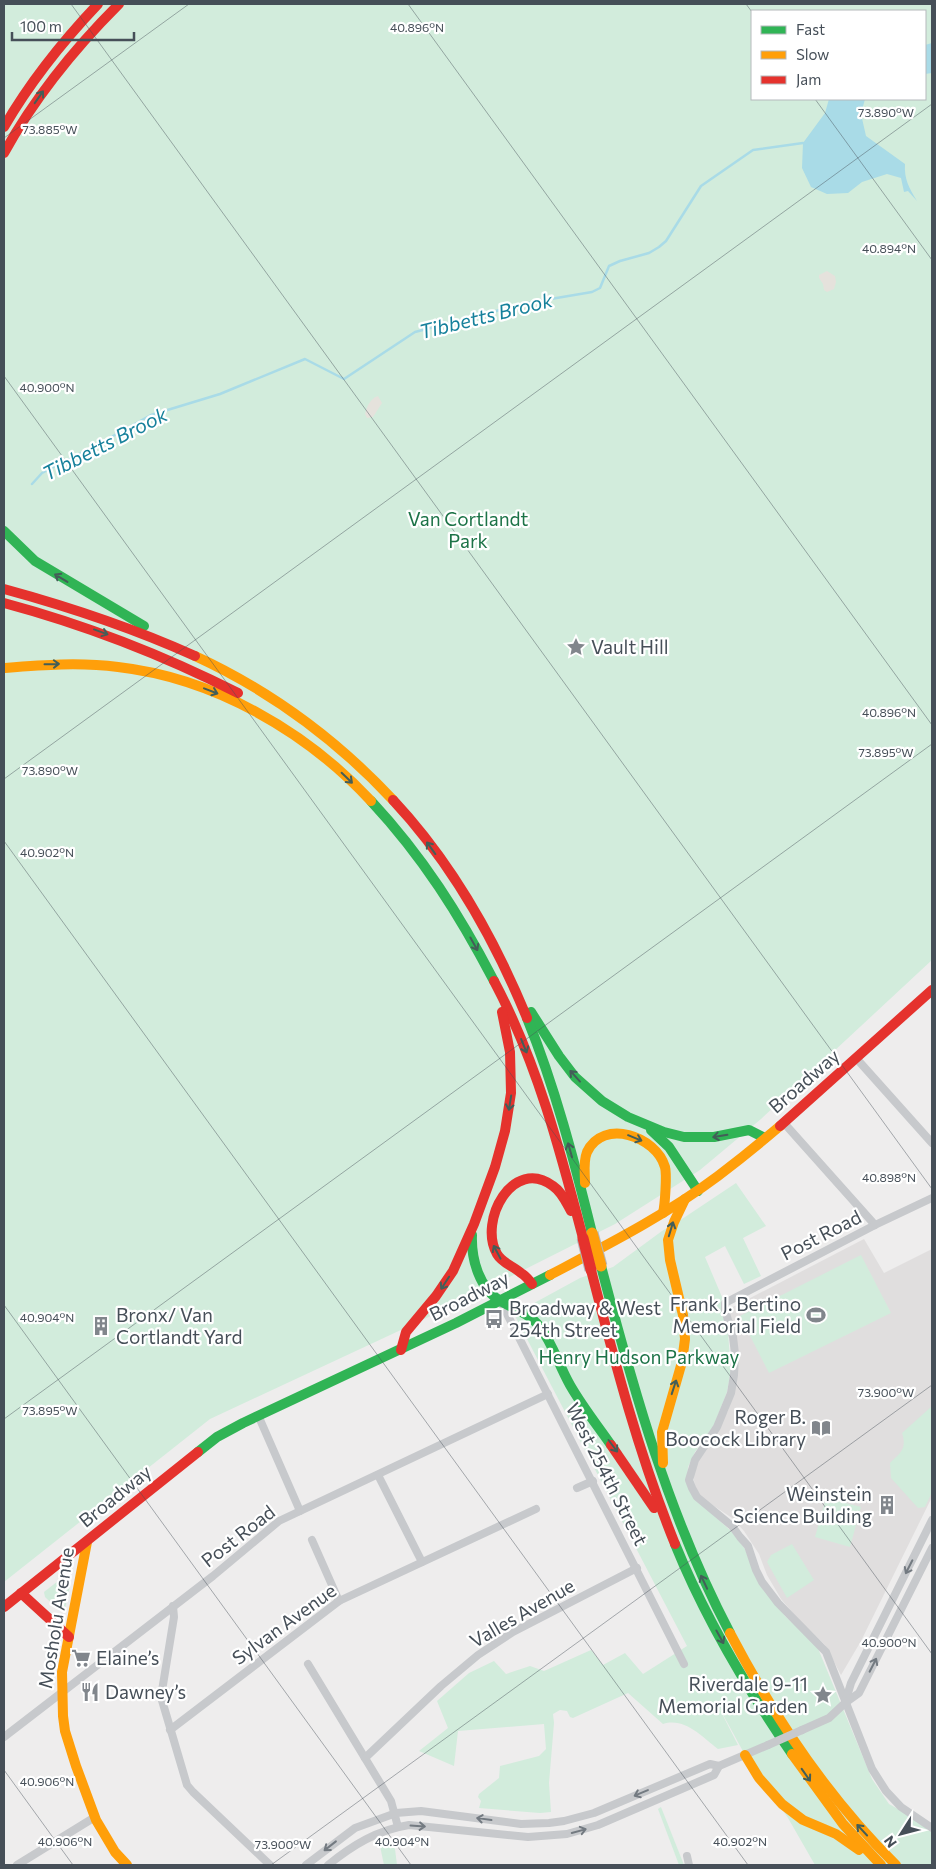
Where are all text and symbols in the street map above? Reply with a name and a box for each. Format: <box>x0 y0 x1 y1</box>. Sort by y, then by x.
scale bar <box>12 10 135 42</box>
legend <box>751 10 926 100</box>
text: 100 m <box>20 17 62 35</box>
text: 40.896°N <box>390 20 444 34</box>
text: Fast <box>796 20 825 38</box>
text: Slow <box>796 45 829 63</box>
text: Jam <box>796 70 821 88</box>
one-way arrow <box>34 91 44 105</box>
text: 73.890°W <box>858 105 914 119</box>
text: 73.885°W <box>23 122 77 136</box>
text: 40.894°N <box>862 241 916 255</box>
water label: Tibbetts Brook <box>417 287 556 343</box>
text: 40.900°N <box>19 380 75 394</box>
water label: Tibbetts Brook <box>38 401 172 485</box>
park label: Van Cortlandt Park <box>408 507 529 552</box>
one-way arrow <box>55 572 69 582</box>
one-way arrow <box>93 628 108 637</box>
place label: Vault Hill <box>591 635 669 658</box>
place icon: Vault Hill <box>565 636 587 658</box>
one-way arrow <box>44 660 60 669</box>
one-way arrow <box>203 687 219 696</box>
text: 40.896°N <box>862 705 916 719</box>
text: 73.895°W <box>859 745 913 759</box>
text: 73.890°W <box>22 763 78 777</box>
one-way arrow <box>341 772 354 784</box>
one-way arrow <box>426 841 436 855</box>
text: 40.902°N <box>20 845 74 859</box>
one-way arrow <box>469 937 479 951</box>
one-way arrow <box>520 1038 529 1053</box>
street label: Broadway <box>764 1044 844 1118</box>
one-way arrow <box>569 1070 581 1083</box>
one-way arrow <box>505 1095 515 1111</box>
one-way arrow <box>712 1132 728 1142</box>
one-way arrow <box>627 1134 642 1144</box>
one-way arrow <box>565 1142 574 1158</box>
text: 40.898°N <box>862 1170 916 1184</box>
street label: Post Road <box>777 1205 865 1265</box>
one-way arrow <box>667 1221 676 1237</box>
one-way arrow <box>492 1245 501 1260</box>
street label: Broadway <box>425 1266 513 1325</box>
one-way arrow <box>440 1276 450 1290</box>
place label: Frank J. Bertino Memorial Field <box>670 1292 801 1337</box>
place label: Broadway & West 254th Street <box>509 1296 661 1341</box>
place label: Bronx/ Van Cortlandt Yard <box>116 1303 242 1348</box>
sports icon: Frank J. Bertino Memorial Field <box>805 1304 827 1326</box>
bus stop icon: Broadway & West 254th Street <box>483 1308 505 1330</box>
text: 40.904°N <box>20 1310 74 1324</box>
building icon: Bronx/ Van Cortlandt Yard <box>90 1315 112 1337</box>
park label: Henry Hudson Parkway <box>539 1345 740 1368</box>
one-way arrow <box>669 1379 679 1395</box>
text: 73.900°W <box>858 1385 914 1399</box>
street label: West 254th Street <box>562 1399 653 1549</box>
text: 73.895°W <box>23 1403 77 1417</box>
place label: Roger B. Boocock Library <box>665 1405 806 1450</box>
library icon: Roger B. Boocock Library <box>810 1417 832 1439</box>
one-way arrow <box>607 1439 618 1452</box>
street label: Broadway <box>74 1459 156 1532</box>
place label: Weinstein Science Building <box>733 1482 872 1527</box>
building icon: Weinstein Science Building <box>876 1494 898 1516</box>
street label: Post Road <box>196 1500 279 1571</box>
street label: Mosholu Avenue <box>33 1546 78 1690</box>
one-way arrow <box>904 1560 914 1575</box>
street label: Valles Avenue <box>465 1573 578 1652</box>
one-way arrow <box>699 1575 708 1590</box>
street label: Sylvan Avenue <box>227 1578 340 1669</box>
one-way arrow <box>715 1630 725 1644</box>
text: 40.900°N <box>861 1635 917 1649</box>
place label: Elaine’s <box>96 1646 159 1669</box>
supermarket icon: Elaine’s <box>70 1647 92 1669</box>
one-way arrow <box>869 1658 878 1673</box>
place label: Riverdale 9-11 Memorial Garden <box>658 1672 808 1717</box>
place label: Dawney’s <box>105 1680 186 1703</box>
restaurant icon: Dawney’s <box>79 1681 101 1703</box>
place icon: Riverdale 9-11 Memorial Garden <box>812 1684 834 1706</box>
one-way arrow <box>801 1768 811 1782</box>
text: 40.906°N <box>20 1774 74 1788</box>
one-way arrow <box>634 1789 649 1799</box>
north arrow <box>876 1809 926 1859</box>
one-way arrow <box>476 1814 492 1824</box>
one-way arrow <box>410 1821 426 1830</box>
one-way arrow <box>856 1824 868 1837</box>
one-way arrow <box>571 1825 587 1835</box>
text: N <box>880 1833 900 1851</box>
text: 40.906°N <box>38 1834 92 1848</box>
text: 40.904°N <box>375 1834 429 1848</box>
text: 40.902°N <box>713 1834 767 1848</box>
text: 73.900°W <box>255 1837 311 1851</box>
one-way arrow <box>324 1840 337 1851</box>

